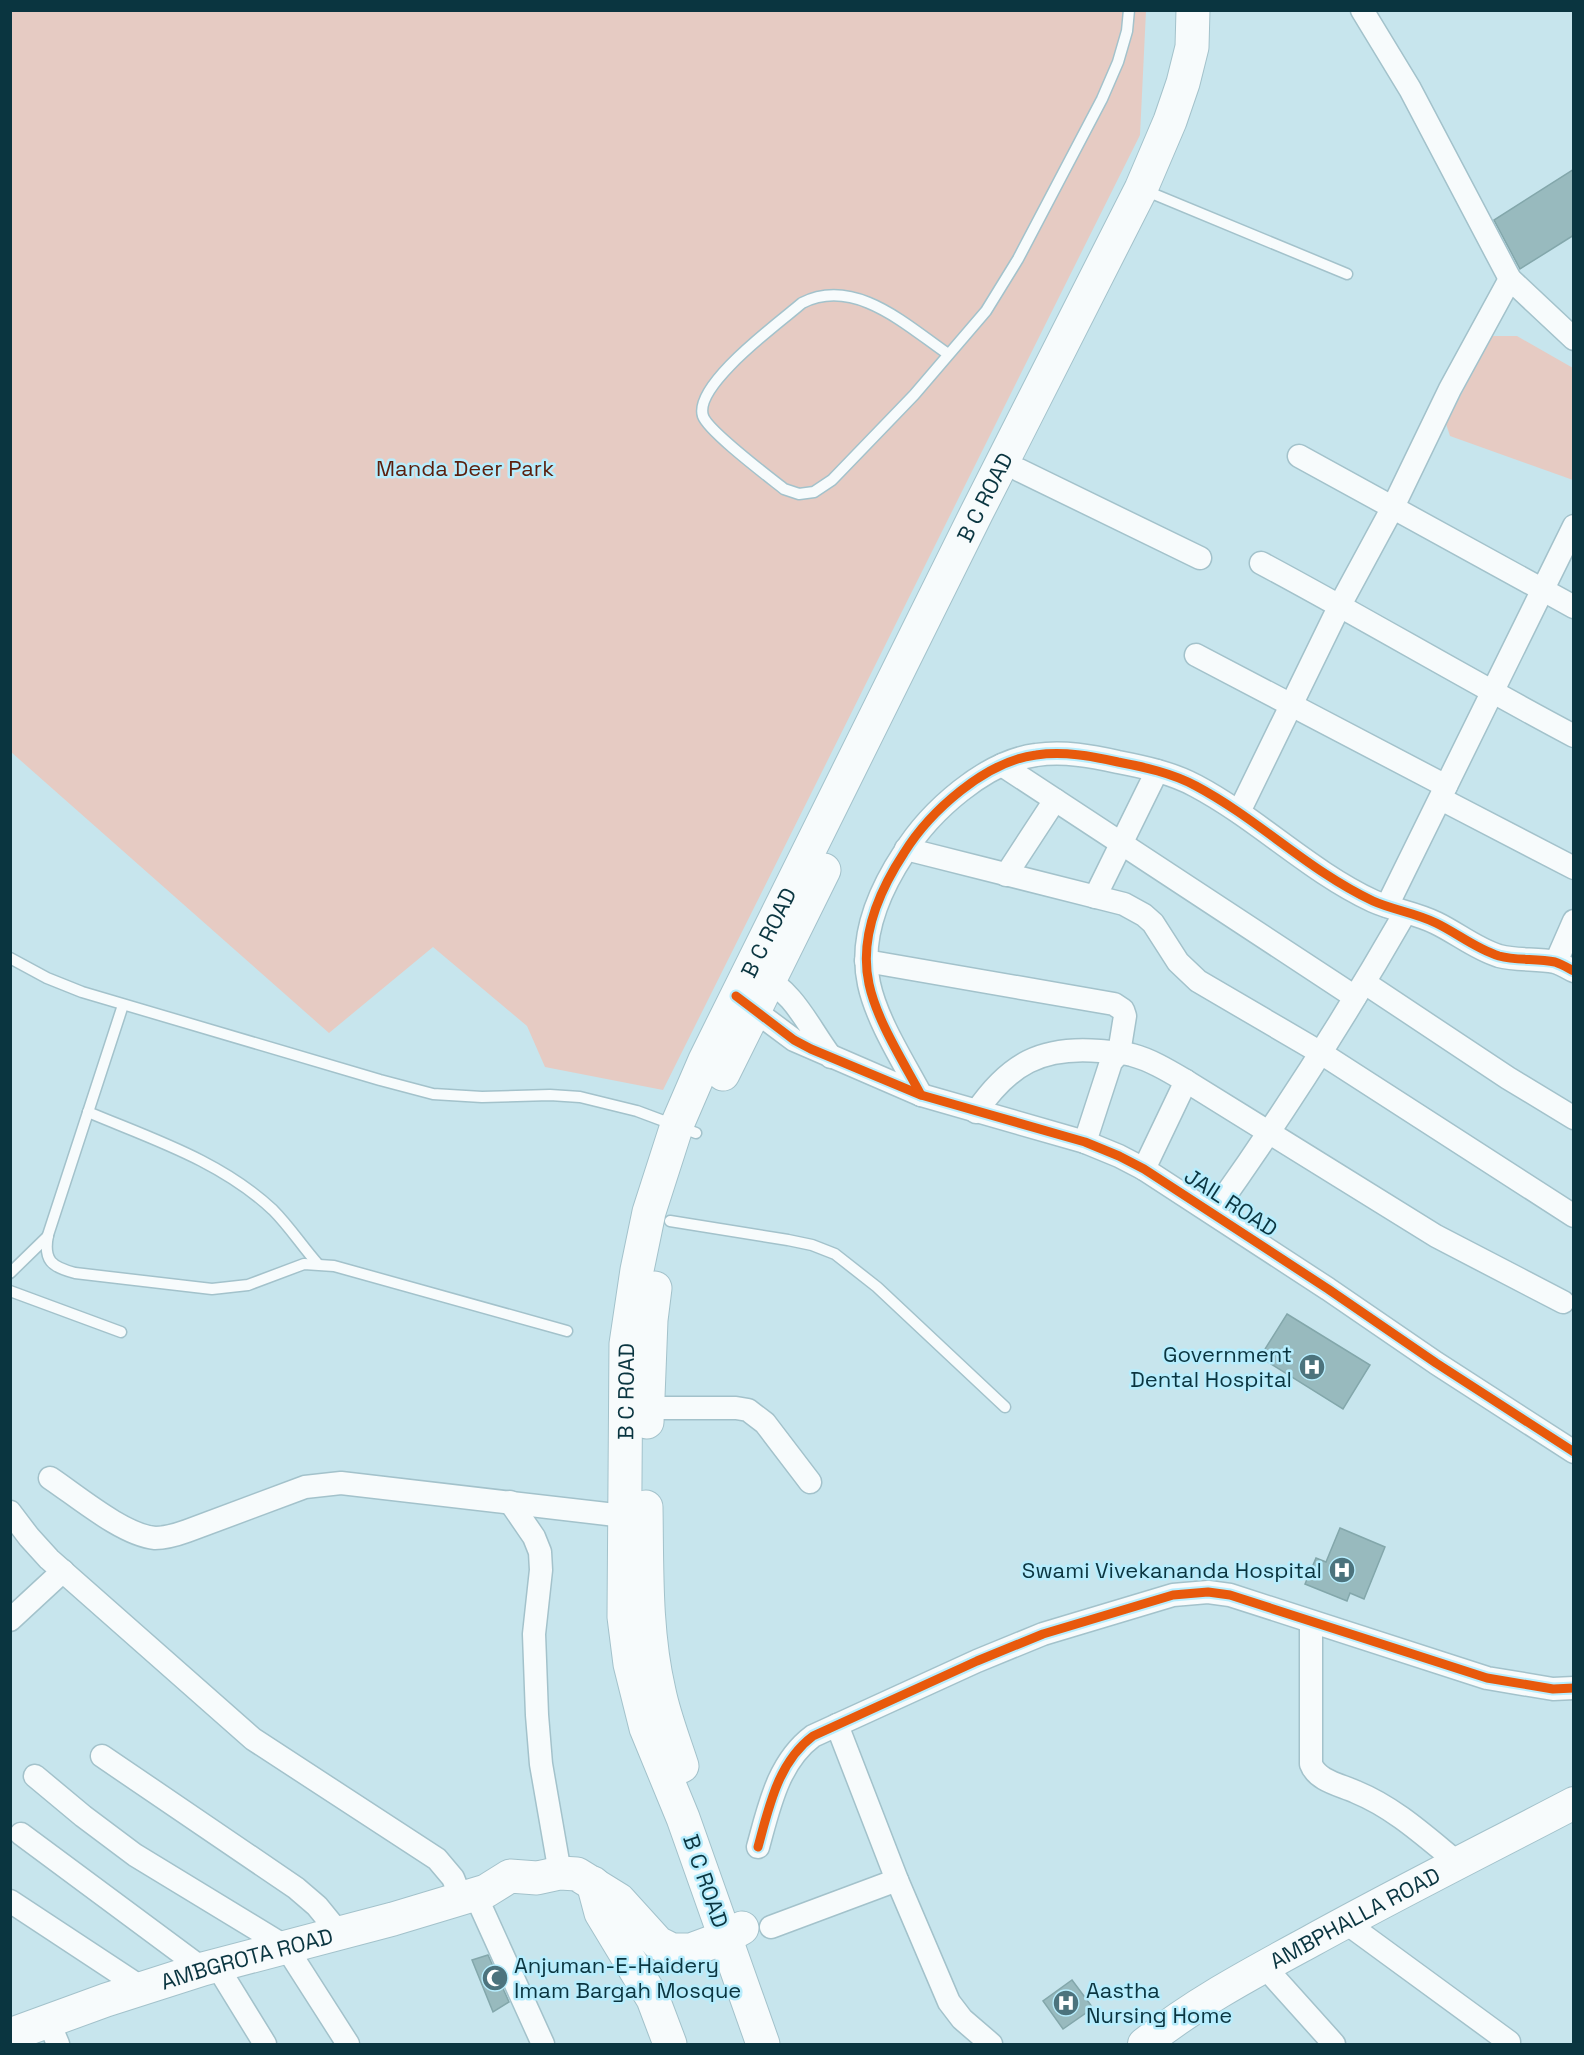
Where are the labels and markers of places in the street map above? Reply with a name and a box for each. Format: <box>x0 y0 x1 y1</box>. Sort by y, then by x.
place label: Government Dental Hospital <box>1130 1340 1292 1393</box>
hospital icon: Government Dental Hospital <box>1297 1352 1327 1382</box>
hospital icon: Swami Vivekananda Hospital <box>1327 1555 1357 1585</box>
place label: Swami Vivekananda Hospital <box>1022 1556 1322 1584</box>
place label: Anjuman-E-Haidery Imam Bargah Mosque <box>514 1951 741 2004</box>
mosque icon: Anjuman-E-Haidery Imam Bargah Mosque <box>480 1963 510 1993</box>
place label: Aastha Nursing Home <box>1086 1976 1232 2029</box>
hospital icon: Aastha Nursing Home <box>1051 1988 1081 2018</box>

